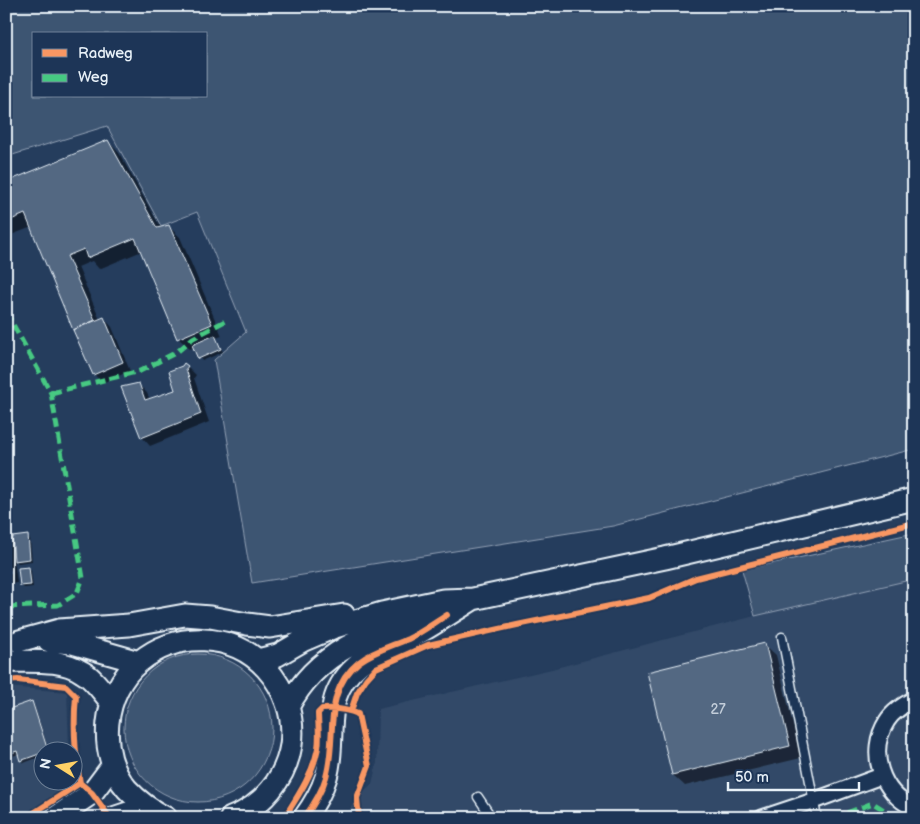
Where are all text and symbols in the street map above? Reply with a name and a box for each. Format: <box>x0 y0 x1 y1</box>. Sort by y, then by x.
legend <box>32 32 208 98</box>
text: Radweg <box>78 44 133 63</box>
text: Weg <box>78 68 108 87</box>
house number: 27 <box>710 701 726 718</box>
north arrow <box>32 742 82 792</box>
text: N <box>36 757 55 770</box>
scale bar <box>728 759 859 791</box>
text: 50 m <box>735 768 769 787</box>

